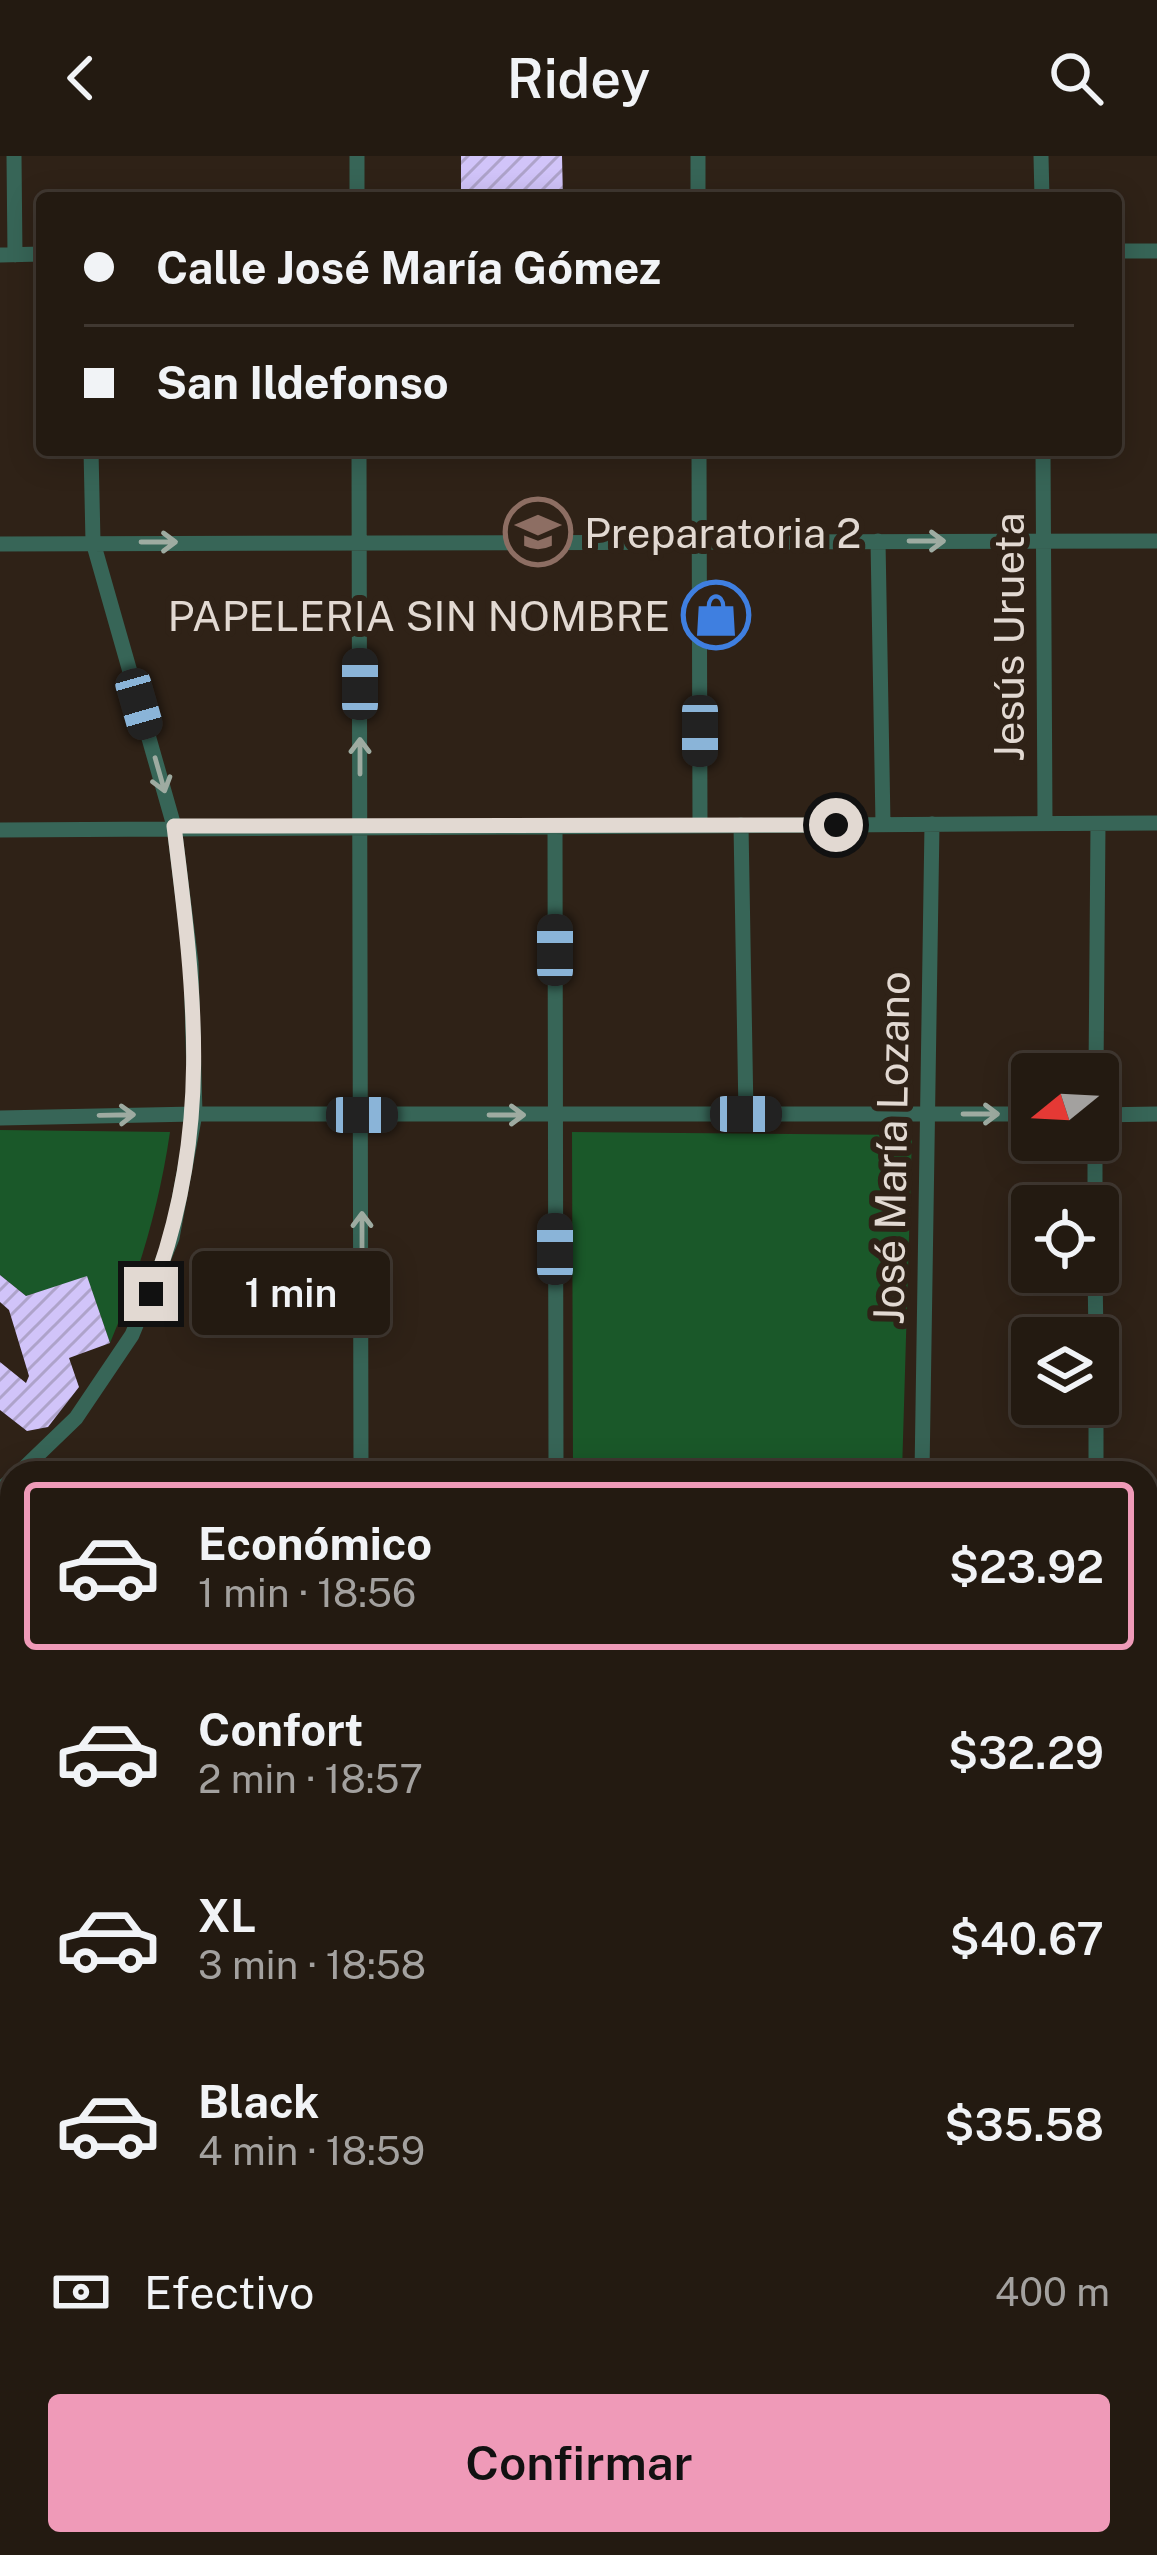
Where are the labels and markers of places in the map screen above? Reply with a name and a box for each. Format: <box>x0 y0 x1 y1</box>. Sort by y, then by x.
school or university icon: Preparatoria 2 <box>503 497 573 567</box>
place label: Preparatoria 2 <box>584 508 861 557</box>
shop icon: PAPELERIA SIN NOMBRE <box>681 580 751 650</box>
place label: PAPELERIA SIN NOMBRE <box>168 591 670 640</box>

